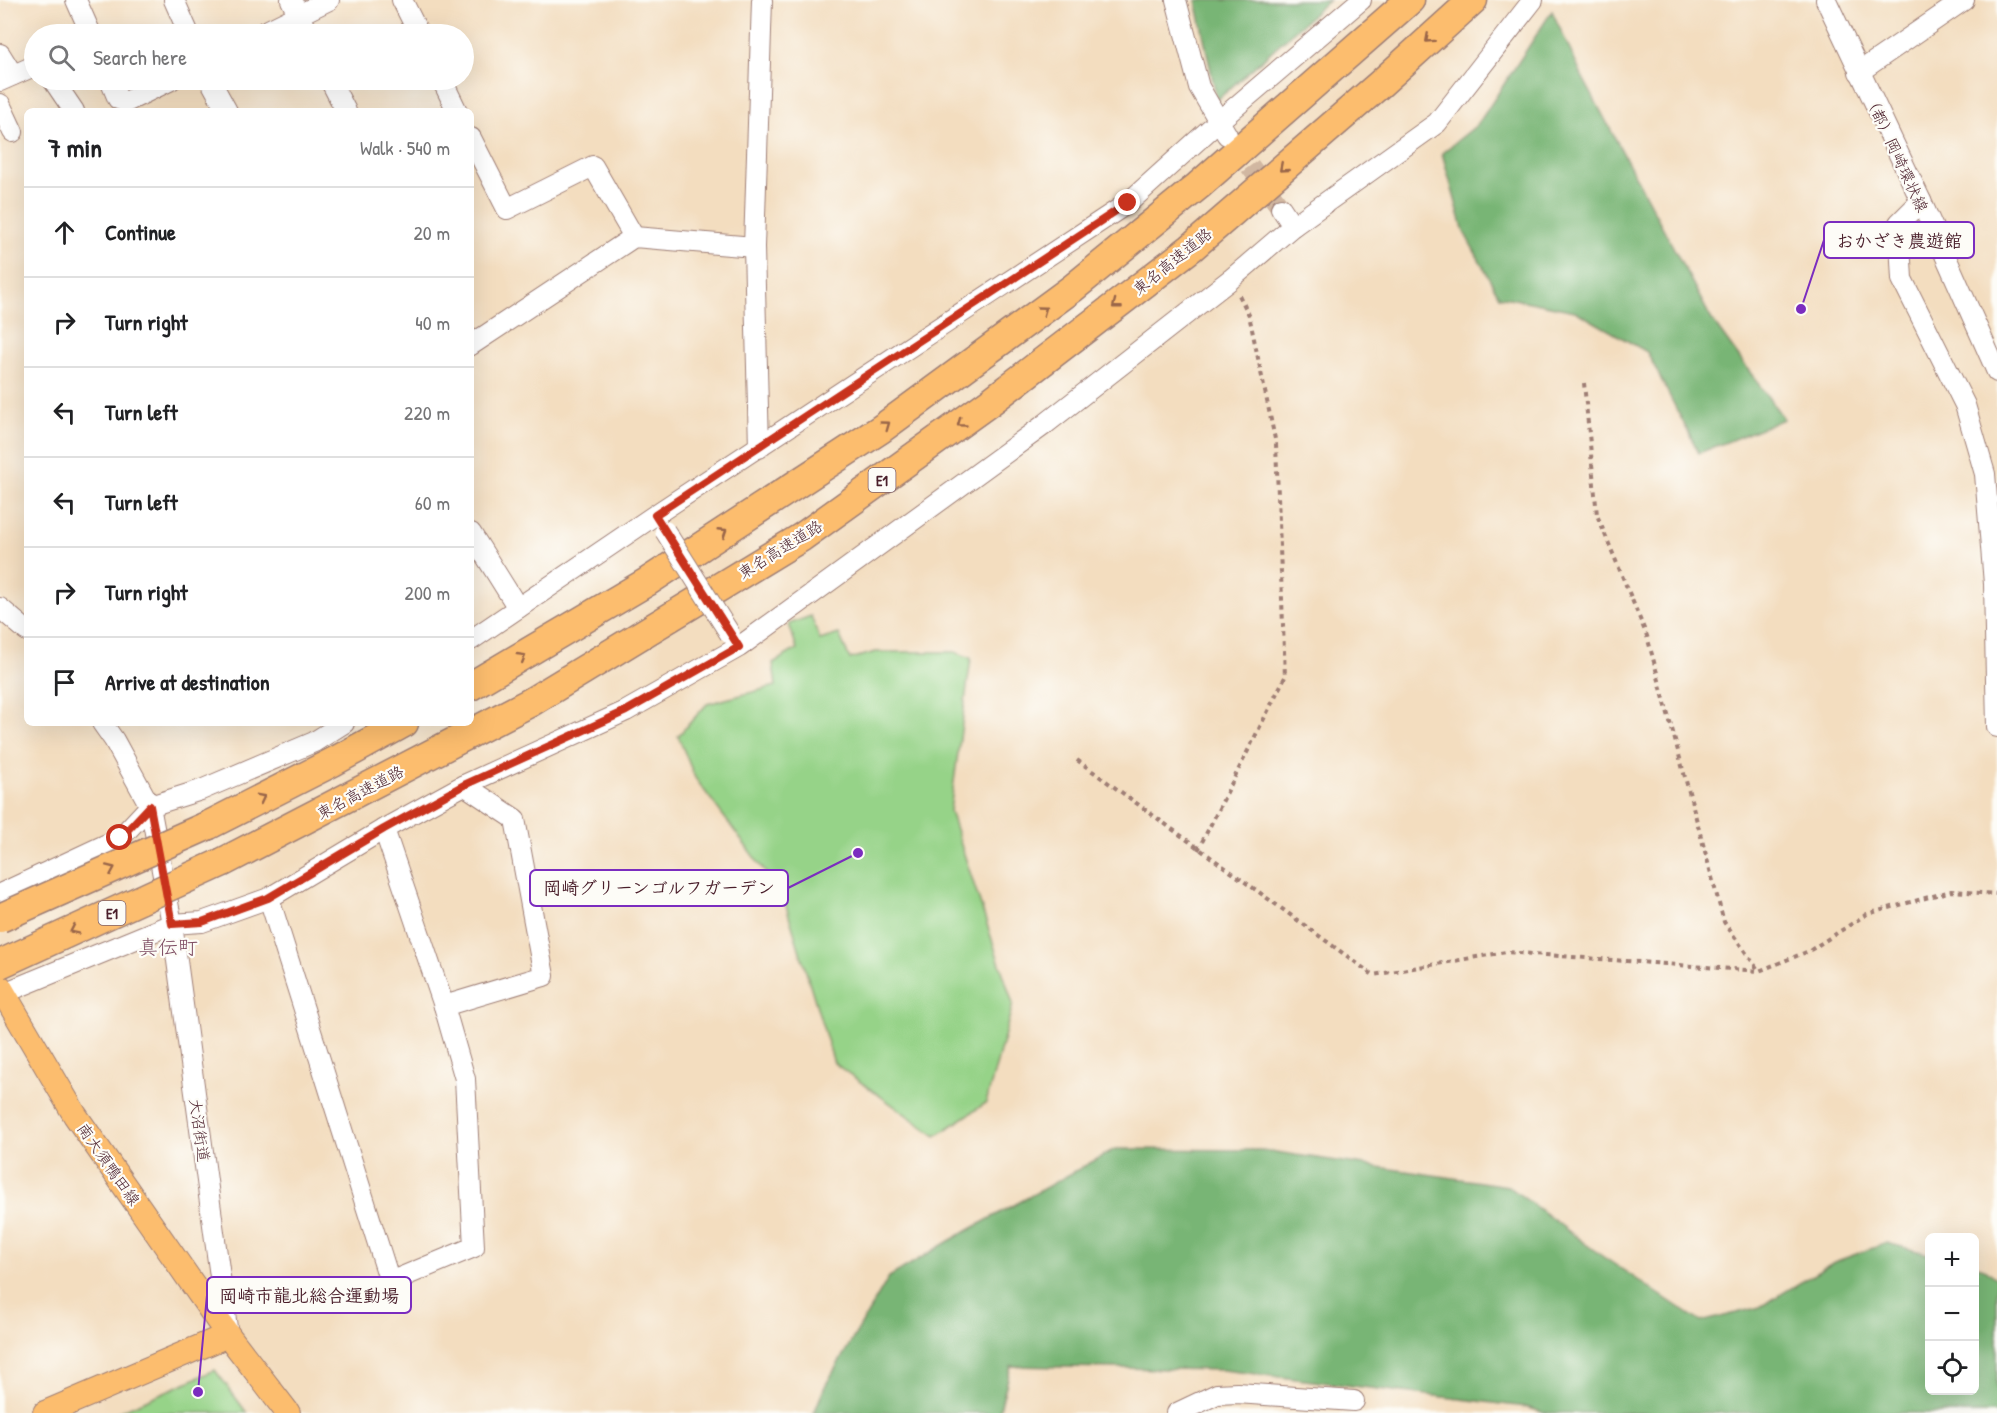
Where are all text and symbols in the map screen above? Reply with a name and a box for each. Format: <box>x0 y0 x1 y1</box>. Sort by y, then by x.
search box <box>24 24 474 90</box>
one-way arrow <box>1426 32 1436 43</box>
icon: search <box>45 41 78 74</box>
text: Search here <box>93 42 187 72</box>
street label: （都）岡崎環状線 <box>1860 90 1934 216</box>
text: 7 min <box>48 130 102 165</box>
text: Walk · 540 m <box>360 134 450 161</box>
one-way arrow <box>1279 161 1290 172</box>
route end <box>1114 189 1140 215</box>
icon: ahead <box>48 216 81 249</box>
text: Continue <box>105 217 176 247</box>
text: 20 m <box>413 219 450 246</box>
street label: 東名高速道路 <box>1128 222 1216 300</box>
callout: おかざき農遊館 <box>1824 222 1974 258</box>
text: おかざき農遊館 <box>1836 228 1962 253</box>
one-way arrow <box>1112 298 1123 309</box>
icon: right <box>48 306 81 339</box>
one-way arrow <box>1037 306 1048 317</box>
text: Turn right <box>105 307 188 337</box>
text: 40 m <box>415 309 450 336</box>
icon: left <box>48 396 81 429</box>
text: Turn left <box>105 397 178 427</box>
text: 220 m <box>404 399 450 426</box>
one-way arrow <box>956 416 967 427</box>
one-way arrow <box>880 421 891 432</box>
road number: E1 <box>868 468 896 492</box>
icon: left <box>48 486 81 519</box>
text: Turn left <box>105 487 178 517</box>
text: 60 m <box>415 489 450 516</box>
street label: 東名高速道路 <box>733 514 827 584</box>
one-way arrow <box>717 528 727 540</box>
icon: right <box>48 576 81 609</box>
text: Turn right <box>105 577 188 607</box>
text: 200 m <box>405 579 450 606</box>
one-way arrow <box>516 653 526 665</box>
icon: arrive <box>48 666 81 699</box>
text: Arrive at destination <box>105 667 270 697</box>
street label: 東名高速道路 <box>312 760 408 824</box>
one-way arrow <box>255 794 266 806</box>
route start <box>106 824 132 850</box>
one-way arrow <box>105 864 116 876</box>
callout: 岡崎グリーンゴルフガーデン <box>530 870 788 906</box>
text: 岡崎グリーンゴルフガーデン <box>543 875 775 900</box>
road number: E1 <box>98 901 126 925</box>
one-way arrow <box>70 923 81 935</box>
district label: 真伝町 <box>138 933 198 960</box>
street label: 大沼街道 <box>185 1097 215 1163</box>
street label: 南大須鴨田線 <box>72 1118 146 1210</box>
map controls <box>1925 1233 1979 1395</box>
button: + <box>1925 1233 1979 1287</box>
callout: 岡崎市龍北総合運動場 <box>207 1277 411 1313</box>
text: 岡崎市龍北総合運動場 <box>219 1283 399 1308</box>
button: − <box>1925 1287 1979 1341</box>
button: locate <box>1925 1341 1979 1395</box>

